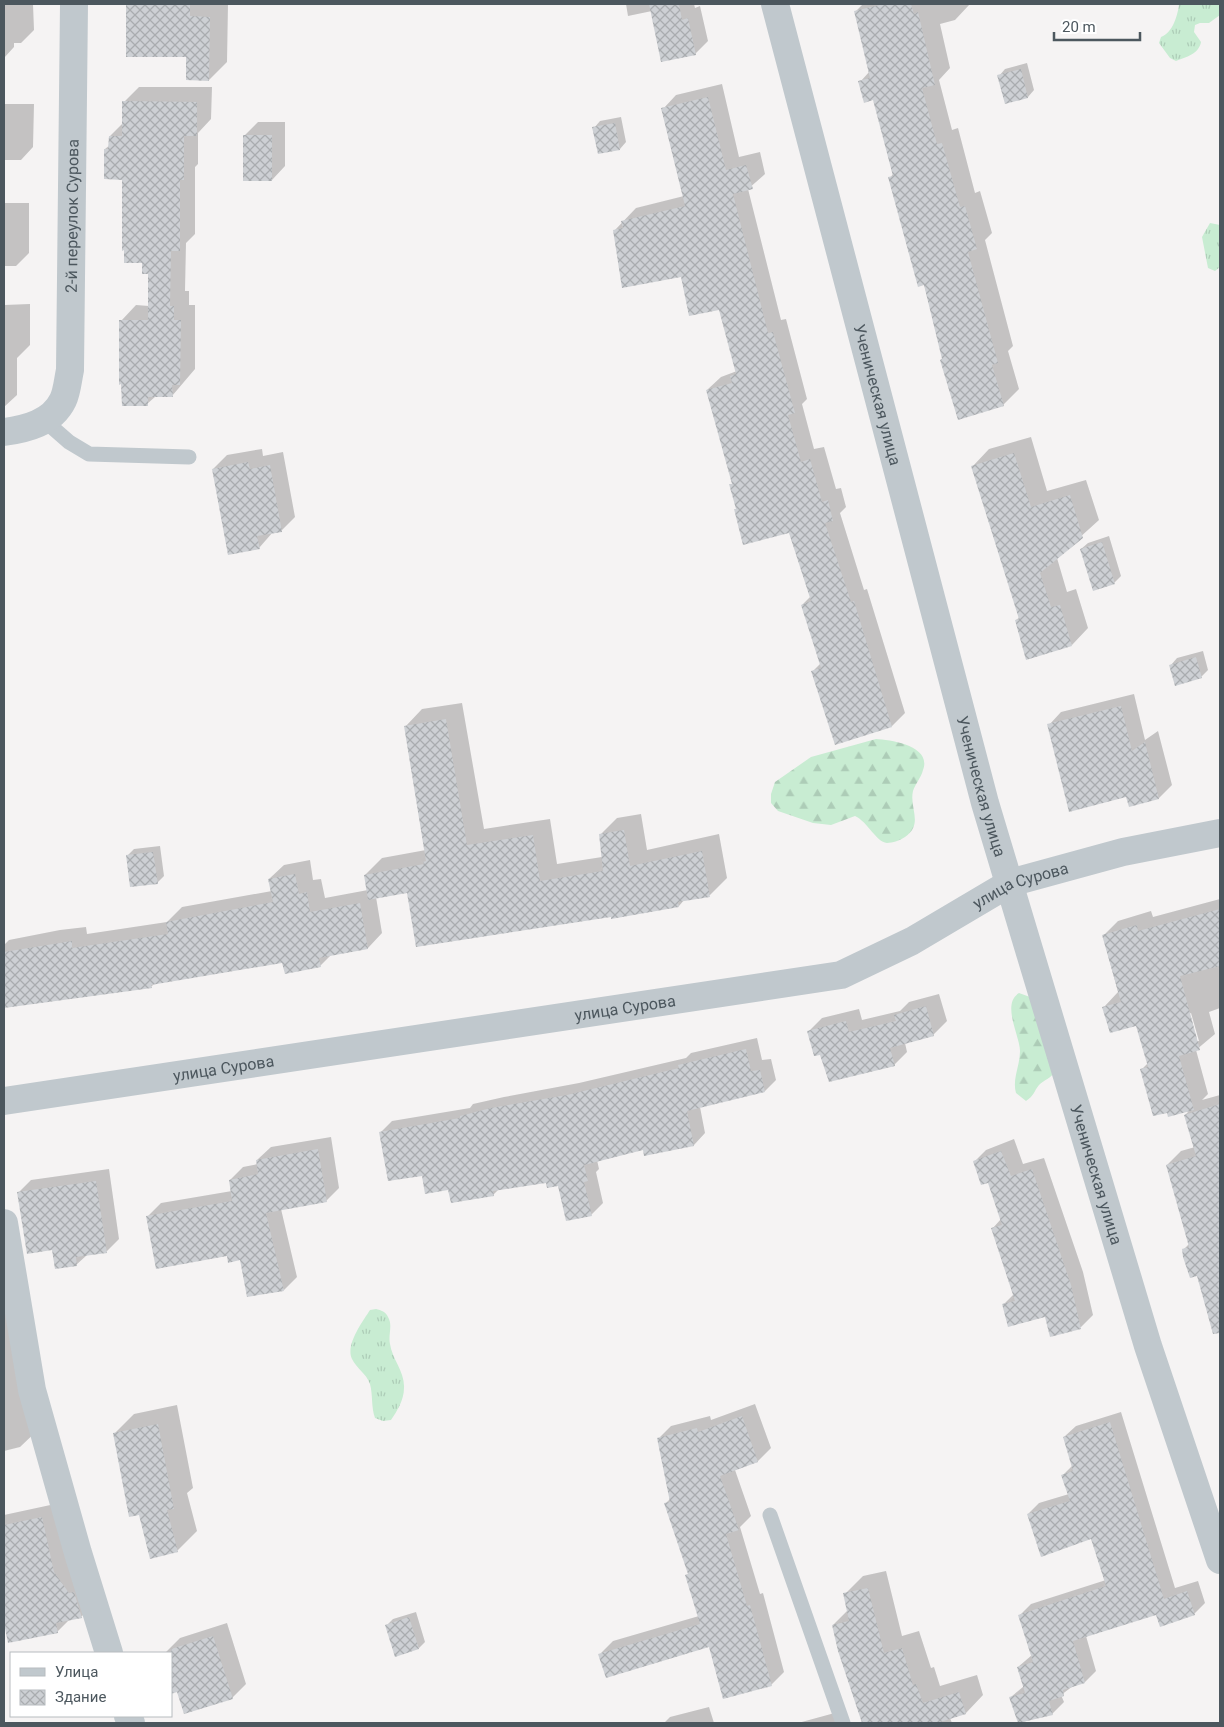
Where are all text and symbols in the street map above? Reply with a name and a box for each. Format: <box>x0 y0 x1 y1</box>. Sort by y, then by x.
scale bar <box>1054 10 1140 42</box>
text: 20 m <box>1062 18 1096 36</box>
street label: 2-й переулок Сурова <box>61 139 82 293</box>
street label: Ученическая улица <box>850 322 905 467</box>
street label: Ученическая улица <box>953 714 1010 859</box>
street label: улица Сурова <box>969 858 1070 913</box>
street label: улица Сурова <box>573 991 677 1024</box>
street label: улица Сурова <box>172 1051 275 1085</box>
street label: Ученическая улица <box>1067 1102 1126 1247</box>
legend <box>10 1652 172 1717</box>
text: Улица <box>55 1663 98 1681</box>
text: Здание <box>55 1688 106 1706</box>

